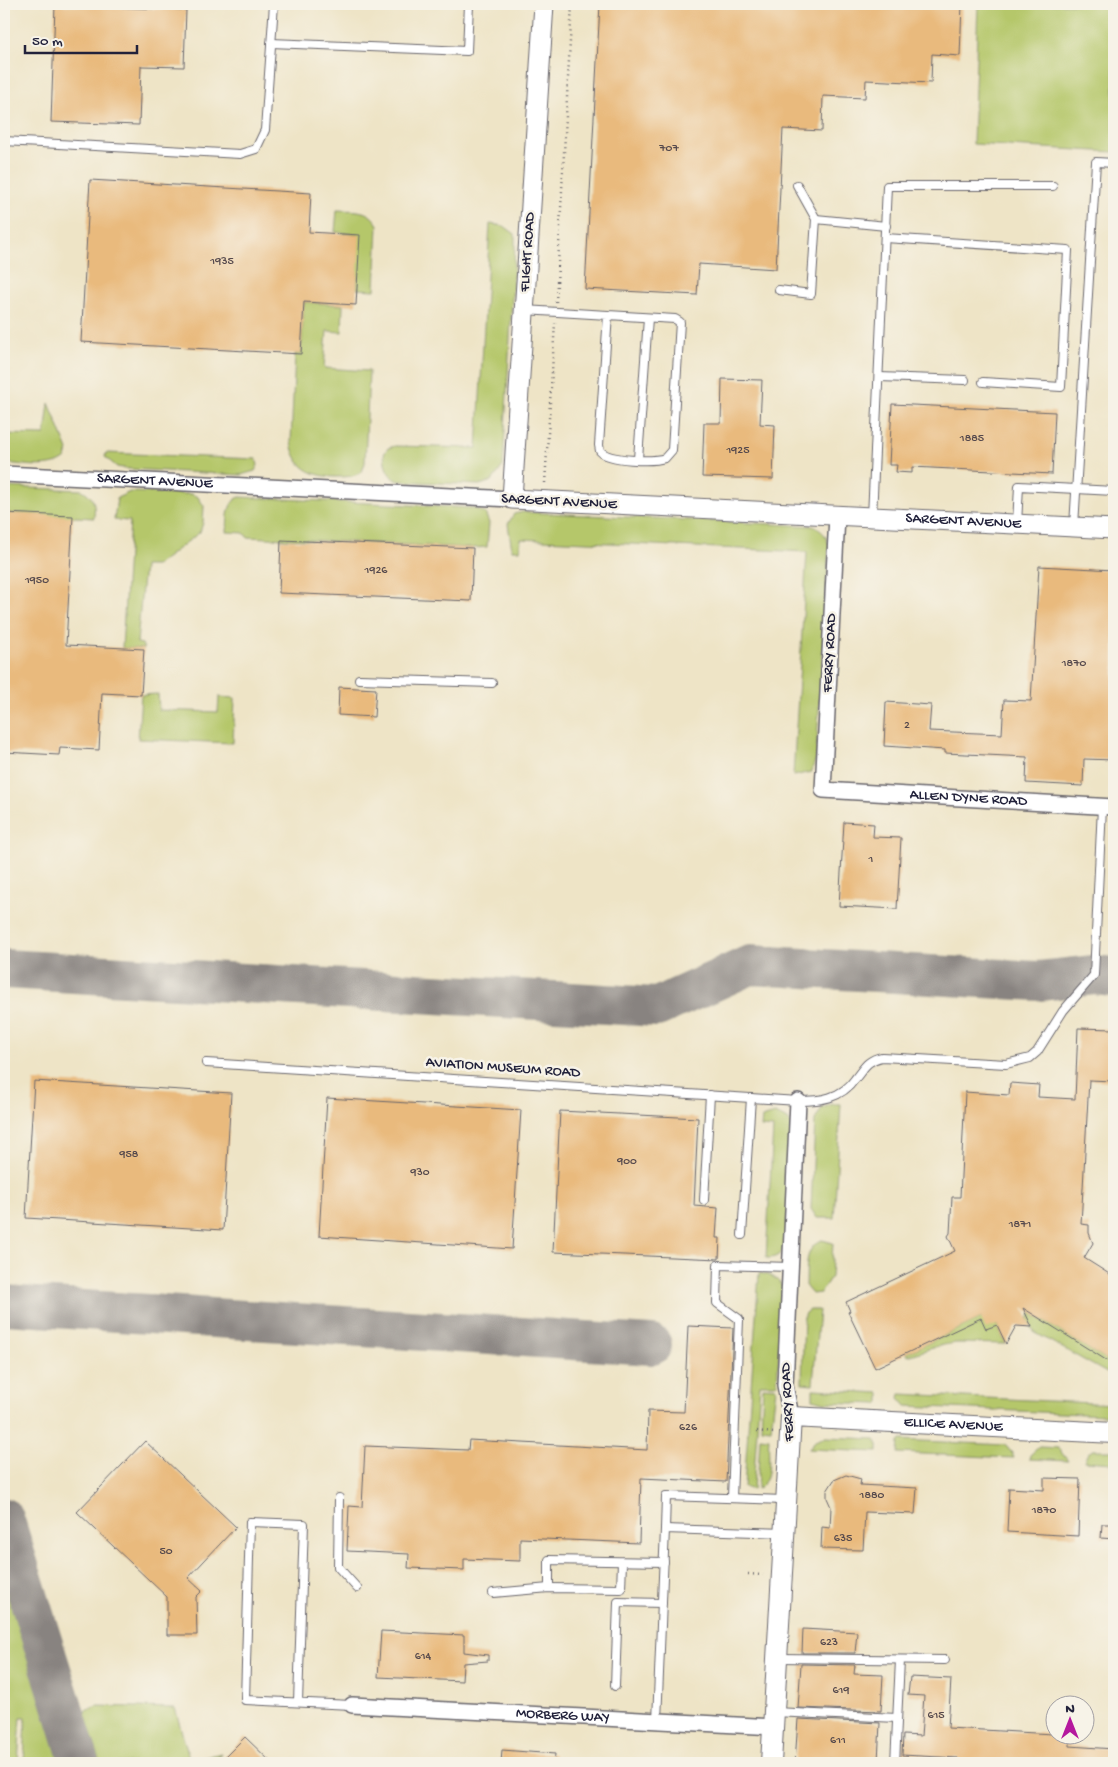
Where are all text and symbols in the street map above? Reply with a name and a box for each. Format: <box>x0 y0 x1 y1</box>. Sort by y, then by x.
scale bar <box>25 22 138 54</box>
text: 50 m <box>32 33 63 51</box>
house number: 707 <box>658 142 679 156</box>
street label: FLIGHT ROAD <box>516 211 540 293</box>
house number: 1935 <box>209 255 234 269</box>
house number: 1885 <box>959 432 984 446</box>
house number: 1925 <box>725 444 750 458</box>
street label: SARGENT AVENUE <box>96 470 214 493</box>
street label: SARGENT AVENUE <box>501 490 618 514</box>
street label: SARGENT AVENUE <box>905 510 1022 533</box>
house number: 1926 <box>364 564 388 578</box>
house number: 1950 <box>24 574 49 588</box>
street label: FERRY ROAD <box>819 613 841 694</box>
house number: 1870 <box>1061 657 1086 671</box>
house number: 2 <box>904 719 910 733</box>
street label: ALLEN DYNE ROAD <box>909 786 1028 811</box>
house number: 1 <box>868 853 874 867</box>
street label: AVIATION MUSEUM ROAD <box>425 1054 581 1082</box>
house number: 958 <box>119 1148 139 1162</box>
house number: 900 <box>616 1155 637 1169</box>
house number: 930 <box>409 1166 430 1180</box>
house number: 1871 <box>1008 1218 1031 1232</box>
street label: FERRY ROAD <box>777 1362 799 1443</box>
street label: ELLICE AVENUE <box>903 1414 1004 1437</box>
house number: 626 <box>679 1421 698 1435</box>
house number: 1880 <box>859 1489 885 1503</box>
house number: 1870 <box>1031 1504 1056 1518</box>
house number: 635 <box>834 1532 852 1546</box>
house number: 50 <box>159 1545 173 1559</box>
house number: 623 <box>820 1636 838 1650</box>
house number: 614 <box>415 1650 432 1664</box>
house number: 619 <box>833 1684 849 1698</box>
north arrow <box>1046 1694 1096 1744</box>
text: N <box>1065 1701 1075 1718</box>
street label: MORBERG WAY <box>515 1705 610 1727</box>
house number: 615 <box>927 1709 945 1723</box>
house number: 611 <box>830 1734 846 1748</box>

